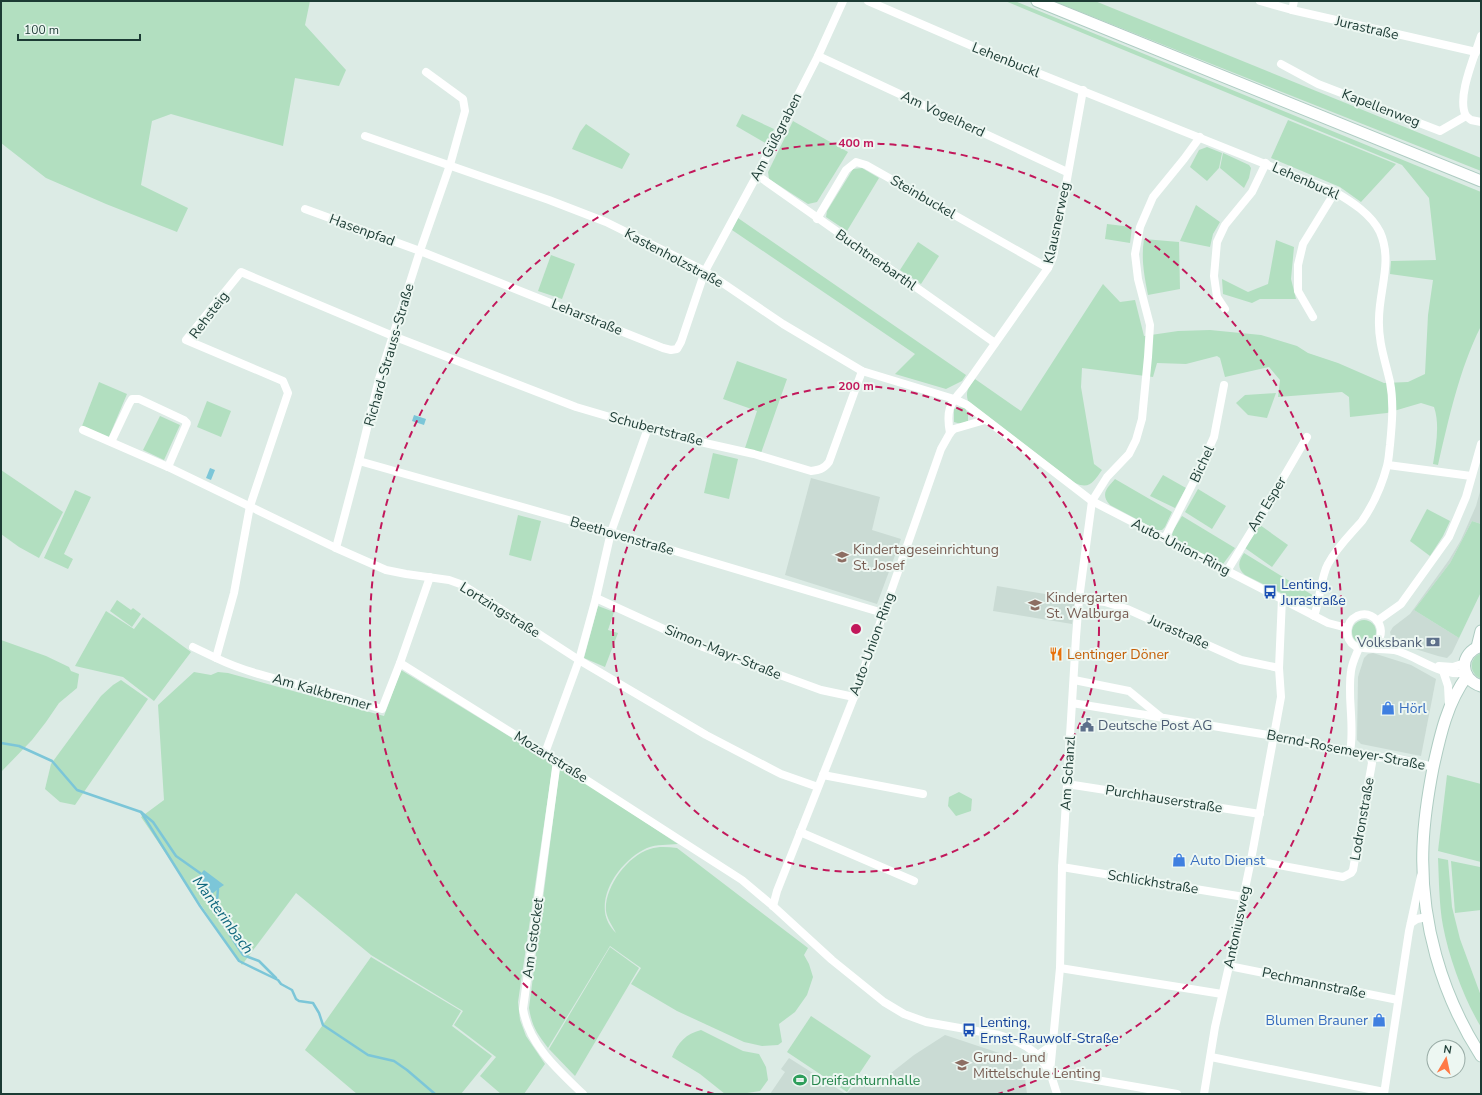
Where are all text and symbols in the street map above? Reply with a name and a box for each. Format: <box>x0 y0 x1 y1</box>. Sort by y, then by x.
street label: Jurastraße <box>1332 11 1401 45</box>
scale bar <box>18 16 140 42</box>
text: 100 m <box>24 22 59 38</box>
street label: Lehenbuckl <box>969 38 1044 83</box>
street label: Kapellenweg <box>1339 84 1423 132</box>
street label: Am Vogelherd <box>898 86 988 142</box>
street label: Am Güßgraben <box>746 90 806 184</box>
text: 400 m <box>838 135 874 151</box>
street label: Lehenbuckl <box>1269 158 1344 205</box>
street label: Steinbuckel <box>887 171 960 224</box>
street label: Klausnerweg <box>1039 180 1075 266</box>
street label: Hasenpfad <box>327 209 397 251</box>
street label: Kastenholzstraße <box>621 224 727 292</box>
street label: Buchtnerbarthl <box>832 225 921 296</box>
street label: Richard-Strauss-Straße <box>359 281 419 429</box>
street label: Rehsteig <box>185 287 233 343</box>
street label: Leharstraße <box>549 294 625 340</box>
text: 200 m <box>838 378 874 394</box>
street label: Schubertstraße <box>607 407 705 451</box>
street label: Bichel <box>1185 442 1219 486</box>
street label: Am Esper <box>1243 473 1291 535</box>
street label: Beethovenstraße <box>568 512 676 560</box>
street label: Auto-Union-Ring <box>1128 514 1234 580</box>
place label: Kindertageseinrichtung St. Josef <box>853 540 999 575</box>
school or university icon: Kindertageseinrichtung St. Josef <box>834 549 850 565</box>
place label: Lenting, Jurastraße <box>1280 575 1346 610</box>
street label: Lortzingstraße <box>456 578 544 642</box>
bus stop icon: Lenting, Jurastraße <box>1262 584 1278 600</box>
place label: Kindergarten St. Walburga <box>1046 588 1129 623</box>
street label: Auto-Union-Ring <box>844 590 900 698</box>
school or university icon: Kindergarten St. Walburga <box>1027 597 1043 613</box>
street label: Jurastraße <box>1145 610 1212 654</box>
street label: Simon-Mayr-Straße <box>662 620 784 684</box>
centre of rings <box>849 622 863 636</box>
place label: Volksbank <box>1356 633 1423 652</box>
bank icon: Volksbank <box>1425 634 1441 650</box>
place label: Lentinger Döner <box>1067 645 1169 664</box>
restaurant icon: Lentinger Döner <box>1048 646 1064 662</box>
street label: Am Kalkbrenner <box>270 669 374 715</box>
place label: Hörl <box>1399 699 1427 718</box>
shop icon: Hörl <box>1380 700 1396 716</box>
place label: Deutsche Post AG <box>1098 716 1213 735</box>
public building icon: Deutsche Post AG <box>1079 717 1095 733</box>
street label: Bernd-Rosemeyer-Straße <box>1265 725 1427 775</box>
street label: Mozartstraße <box>510 727 592 787</box>
street label: Am Schanzl <box>1056 734 1080 811</box>
street label: Lodronstraße <box>1345 776 1379 862</box>
street label: Purchhauserstraße <box>1104 780 1224 818</box>
place label: Auto Dienst <box>1190 851 1265 870</box>
shop icon: Auto Dienst <box>1171 852 1187 868</box>
street label: Schlickhstraße <box>1106 865 1200 899</box>
water label: Manterinbach <box>188 872 258 958</box>
street label: Antoniusweg <box>1219 884 1255 970</box>
street label: Am Gstocket <box>518 897 548 979</box>
street label: Pechmannstraße <box>1260 963 1368 1003</box>
place label: Blumen Brauner <box>1265 1011 1368 1030</box>
shop icon: Blumen Brauner <box>1371 1012 1387 1028</box>
place label: Lenting, Ernst-Rauwolf-Straße <box>980 1013 1119 1048</box>
bus stop icon: Lenting, Ernst-Rauwolf-Straße <box>961 1022 977 1038</box>
north arrow <box>1426 1039 1466 1079</box>
text: N <box>1442 1042 1453 1058</box>
place label: Grund- und Mittelschule Lenting <box>973 1048 1101 1083</box>
school or university icon: Grund- und Mittelschule Lenting <box>954 1057 970 1073</box>
place label: Dreifachturnhalle <box>811 1071 920 1090</box>
sports icon: Dreifachturnhalle <box>792 1072 808 1088</box>

